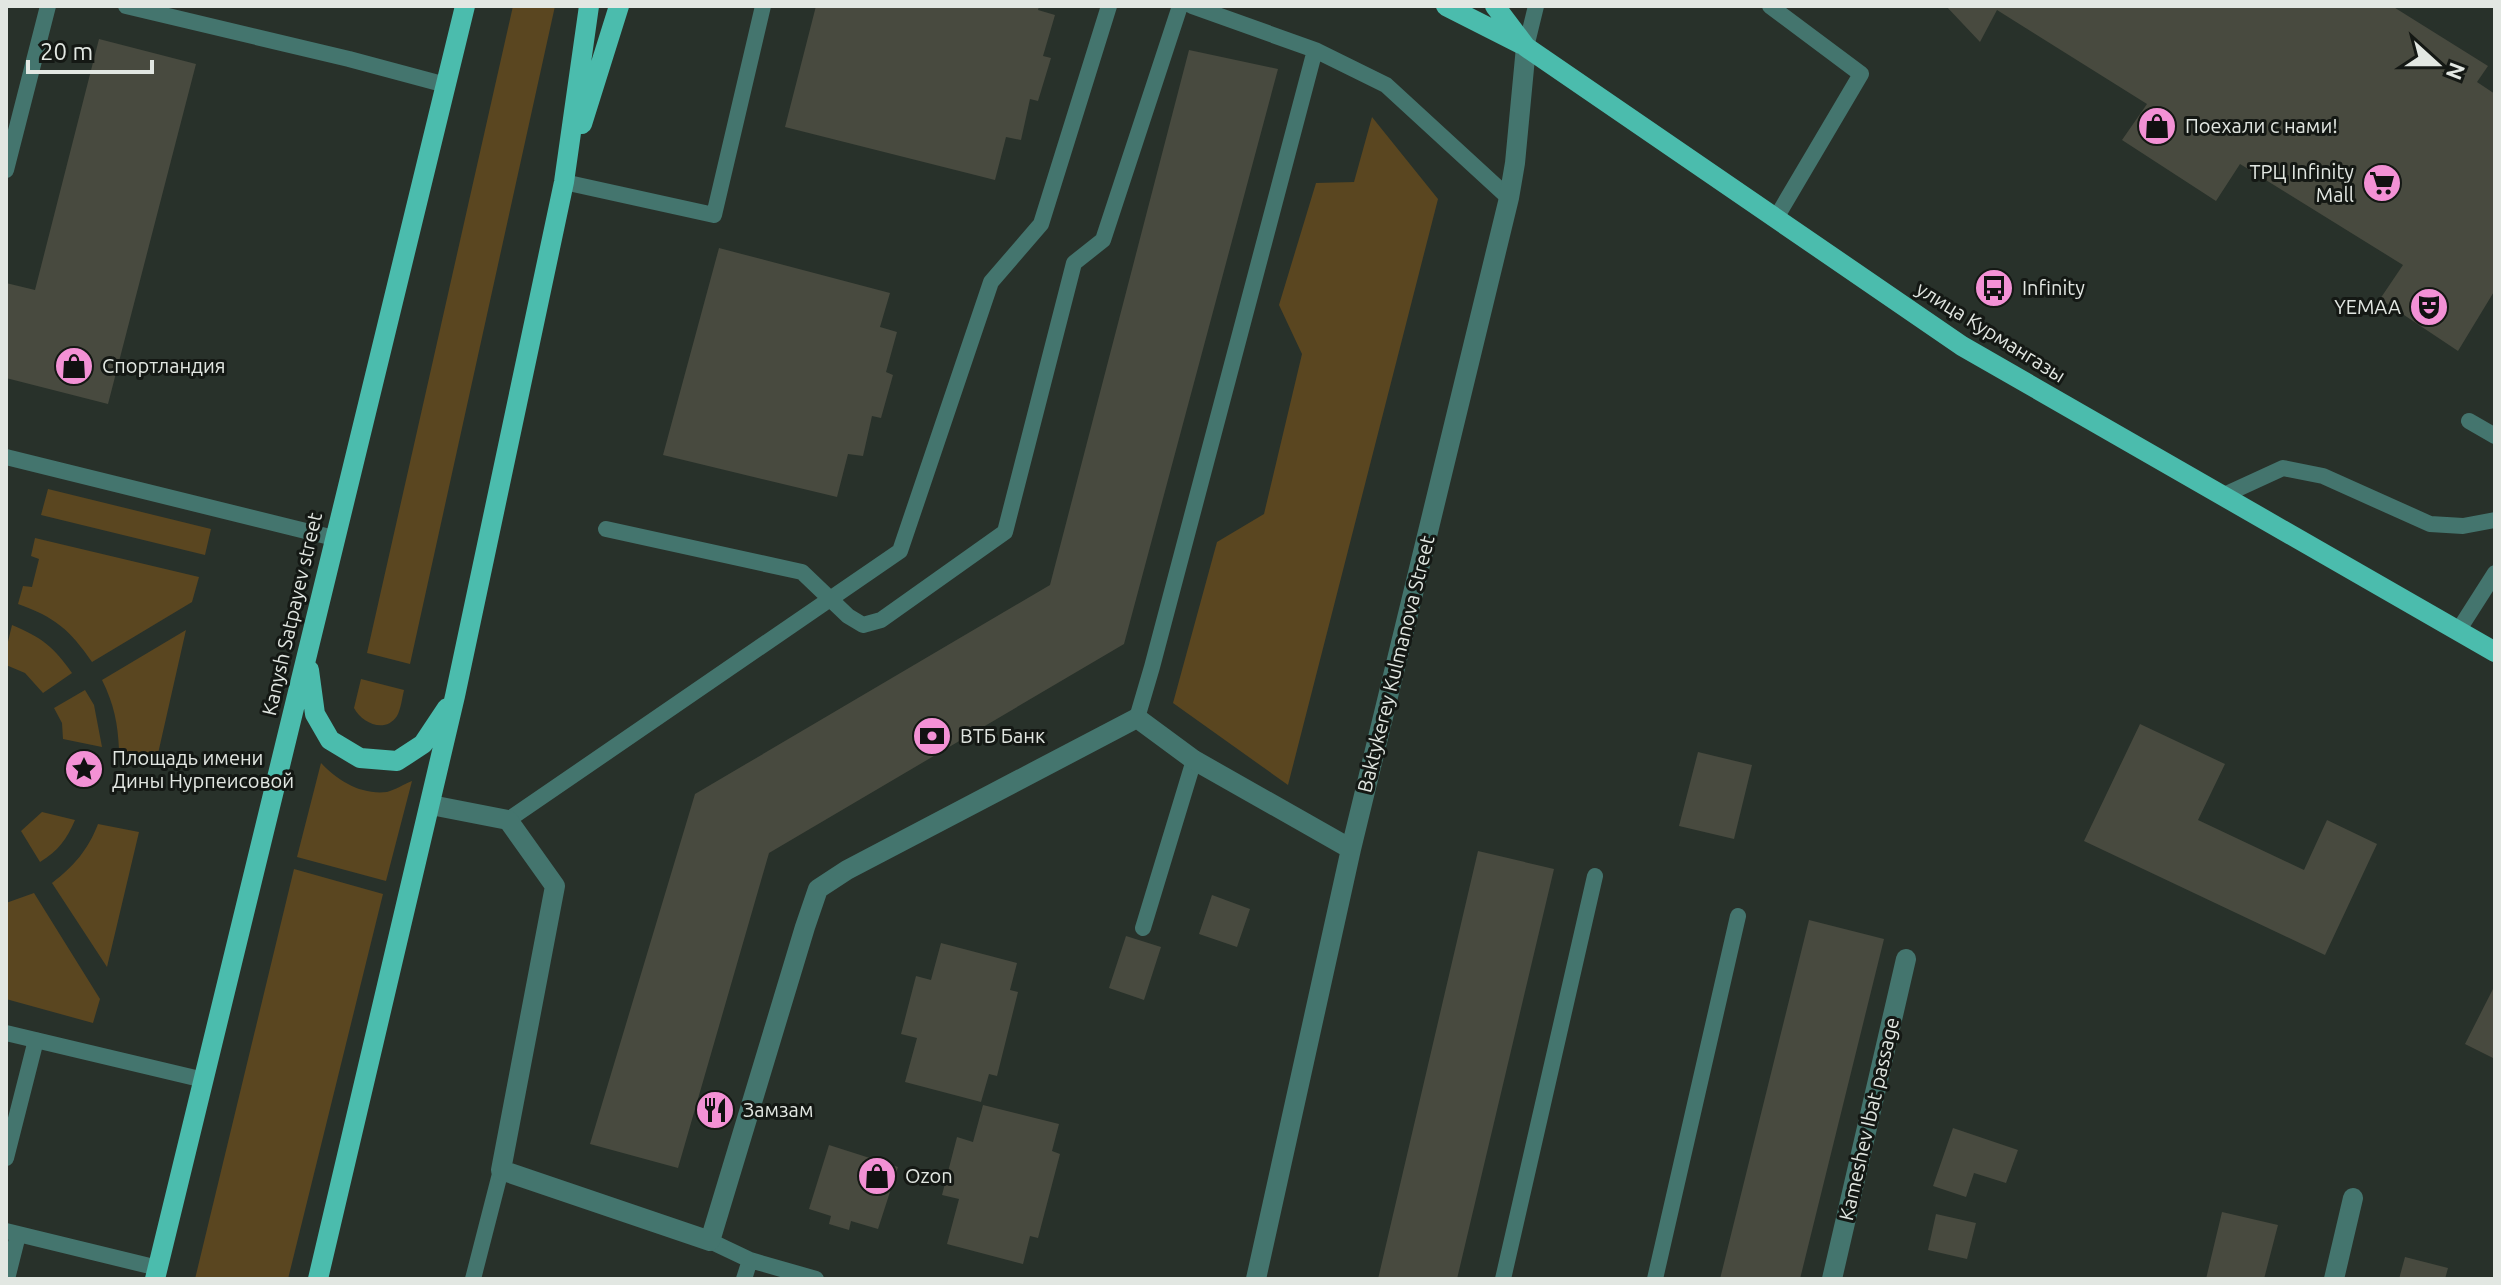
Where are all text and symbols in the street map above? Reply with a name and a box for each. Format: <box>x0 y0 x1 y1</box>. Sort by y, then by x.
scale bar <box>28 24 152 74</box>
north arrow <box>2397 24 2477 104</box>
text: 20 m <box>40 38 93 65</box>
text: N <box>2442 59 2471 83</box>
shop icon: Поехали с нами! <box>2136 105 2178 147</box>
place label: Поехали с нами! <box>2185 114 2338 137</box>
place label: ТРЦ Infinity Mall <box>2249 160 2354 206</box>
supermarket icon: ТРЦ Infinity Mall <box>2361 162 2403 204</box>
bus stop icon: Infinity <box>1973 267 2015 309</box>
street label: улица Курмангазы <box>1912 276 2070 387</box>
place label: Infinity <box>2022 276 2085 299</box>
theatre icon: YEMAA <box>2408 286 2450 328</box>
place label: YEMAA <box>2334 295 2401 318</box>
shop icon: Спортландия <box>53 345 95 387</box>
place label: Спортландия <box>102 354 225 377</box>
street label: Kanysh Satpayev street <box>257 510 326 718</box>
street label: Baktykerey Kulmanova Street <box>1352 533 1439 795</box>
bank icon: ВТБ Банк <box>911 715 953 757</box>
place label: ВТБ Банк <box>960 724 1045 747</box>
place label: Площадь имени Дины Нурпеисовой <box>112 746 294 792</box>
place icon: Площадь имени Дины Нурпеисовой <box>63 748 105 790</box>
street label: Kameshev Ibat passage <box>1834 1015 1903 1223</box>
restaurant icon: Замзам <box>694 1089 736 1131</box>
place label: Замзам <box>743 1098 813 1121</box>
shop icon: Ozon <box>856 1155 898 1197</box>
place label: Ozon <box>905 1164 953 1187</box>

